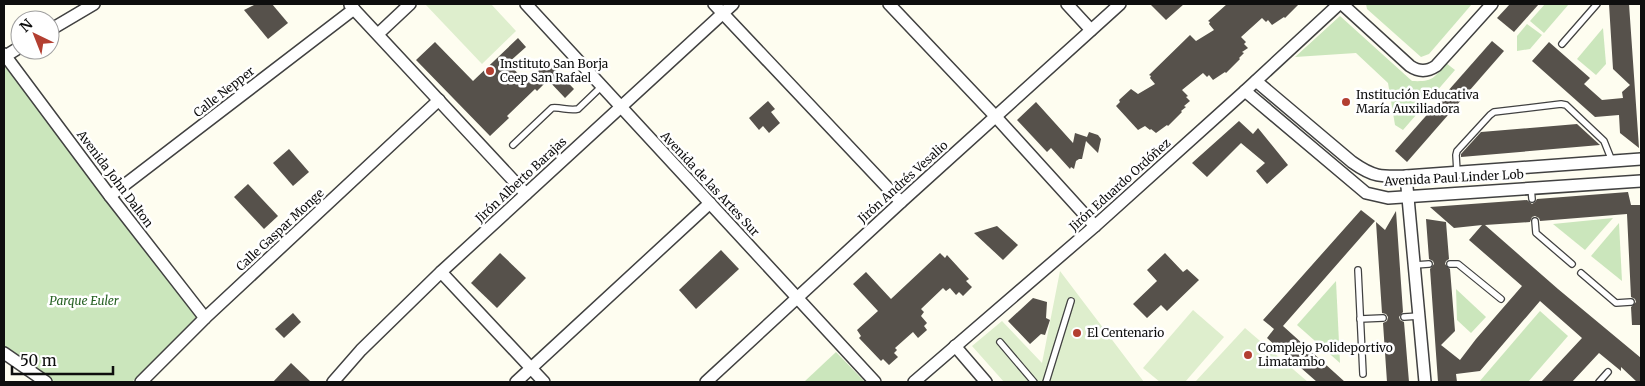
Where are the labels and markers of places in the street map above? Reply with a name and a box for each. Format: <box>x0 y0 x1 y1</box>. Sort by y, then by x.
place label: Instituto San Borja Ceep San Rafael <box>500 56 609 85</box>
marker: Instituto San Borja Ceep San Rafael <box>484 65 496 77</box>
place label: Institución Educativa María Auxiliadora <box>1356 87 1479 116</box>
marker: Institución Educativa María Auxiliadora <box>1340 96 1352 108</box>
place label: El Centenario <box>1087 325 1164 340</box>
marker: El Centenario <box>1071 327 1083 339</box>
place label: Complejo Polideportivo Limatambo <box>1258 340 1393 369</box>
marker: Complejo Polideportivo Limatambo <box>1242 349 1254 361</box>

